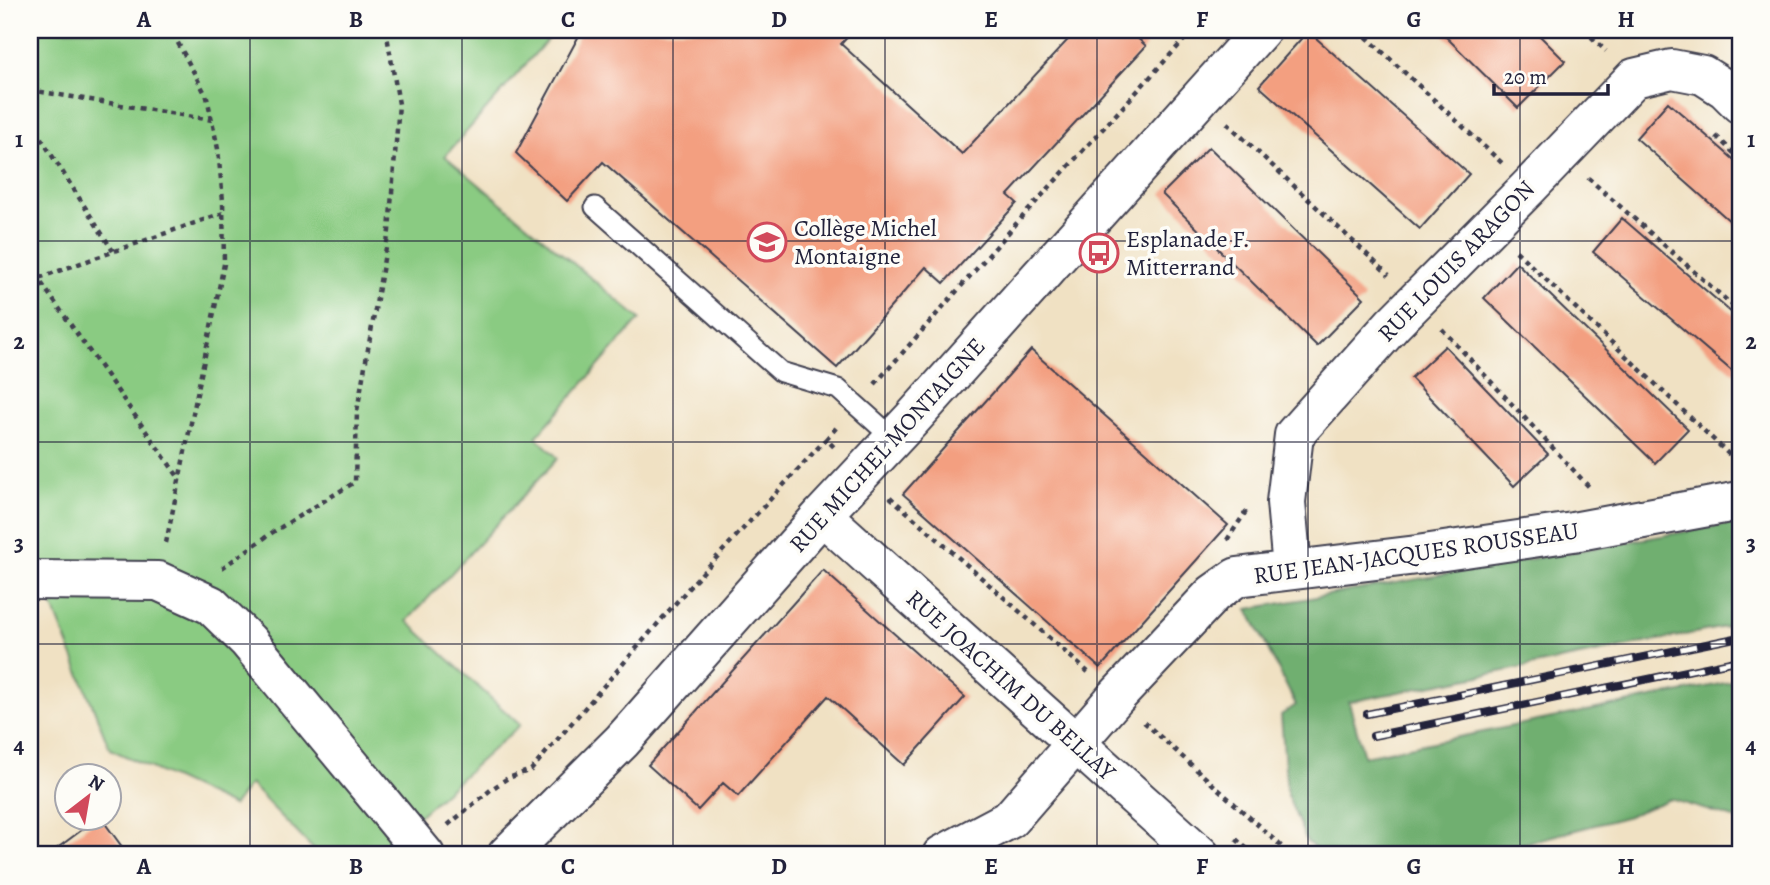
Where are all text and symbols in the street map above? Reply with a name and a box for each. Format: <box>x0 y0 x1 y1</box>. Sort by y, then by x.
text: A <box>136 4 152 35</box>
text: B <box>349 4 363 35</box>
text: C <box>561 4 575 35</box>
text: D <box>771 4 787 35</box>
text: E <box>984 4 998 35</box>
text: F <box>1196 4 1209 35</box>
text: G <box>1406 4 1422 35</box>
text: H <box>1617 4 1635 35</box>
scale bar <box>1494 52 1607 96</box>
text: 20 m <box>1504 63 1547 91</box>
text: 1 <box>15 124 23 155</box>
text: 1 <box>1747 124 1755 155</box>
street label: RUE LOUIS ARAGON <box>1370 173 1542 349</box>
place label: Collège Michel Montaigne <box>794 212 937 272</box>
school or university icon: Collège Michel Montaigne <box>746 221 788 263</box>
place label: Esplanade F. Mitterrand <box>1126 223 1250 283</box>
bus stop icon: Esplanade F. Mitterrand <box>1078 232 1120 274</box>
text: 2 <box>13 326 25 357</box>
text: 2 <box>1745 326 1757 357</box>
street label: RUE MICHEL MONTAIGNE <box>782 331 992 559</box>
street label: RUE JEAN-JACQUES ROUSSEAU <box>1251 514 1581 592</box>
text: 3 <box>14 528 24 559</box>
text: 3 <box>1746 528 1756 559</box>
street label: RUE JOACHIM DU BELLAY <box>900 582 1123 788</box>
text: 4 <box>14 730 25 761</box>
text: 4 <box>1746 730 1757 761</box>
north arrow <box>52 762 122 832</box>
text: N <box>84 769 109 798</box>
text: A <box>136 851 152 882</box>
text: B <box>349 851 363 882</box>
text: C <box>561 851 575 882</box>
text: D <box>771 851 787 882</box>
text: E <box>984 851 998 882</box>
text: F <box>1196 851 1209 882</box>
text: G <box>1406 851 1422 882</box>
text: H <box>1617 851 1635 882</box>

